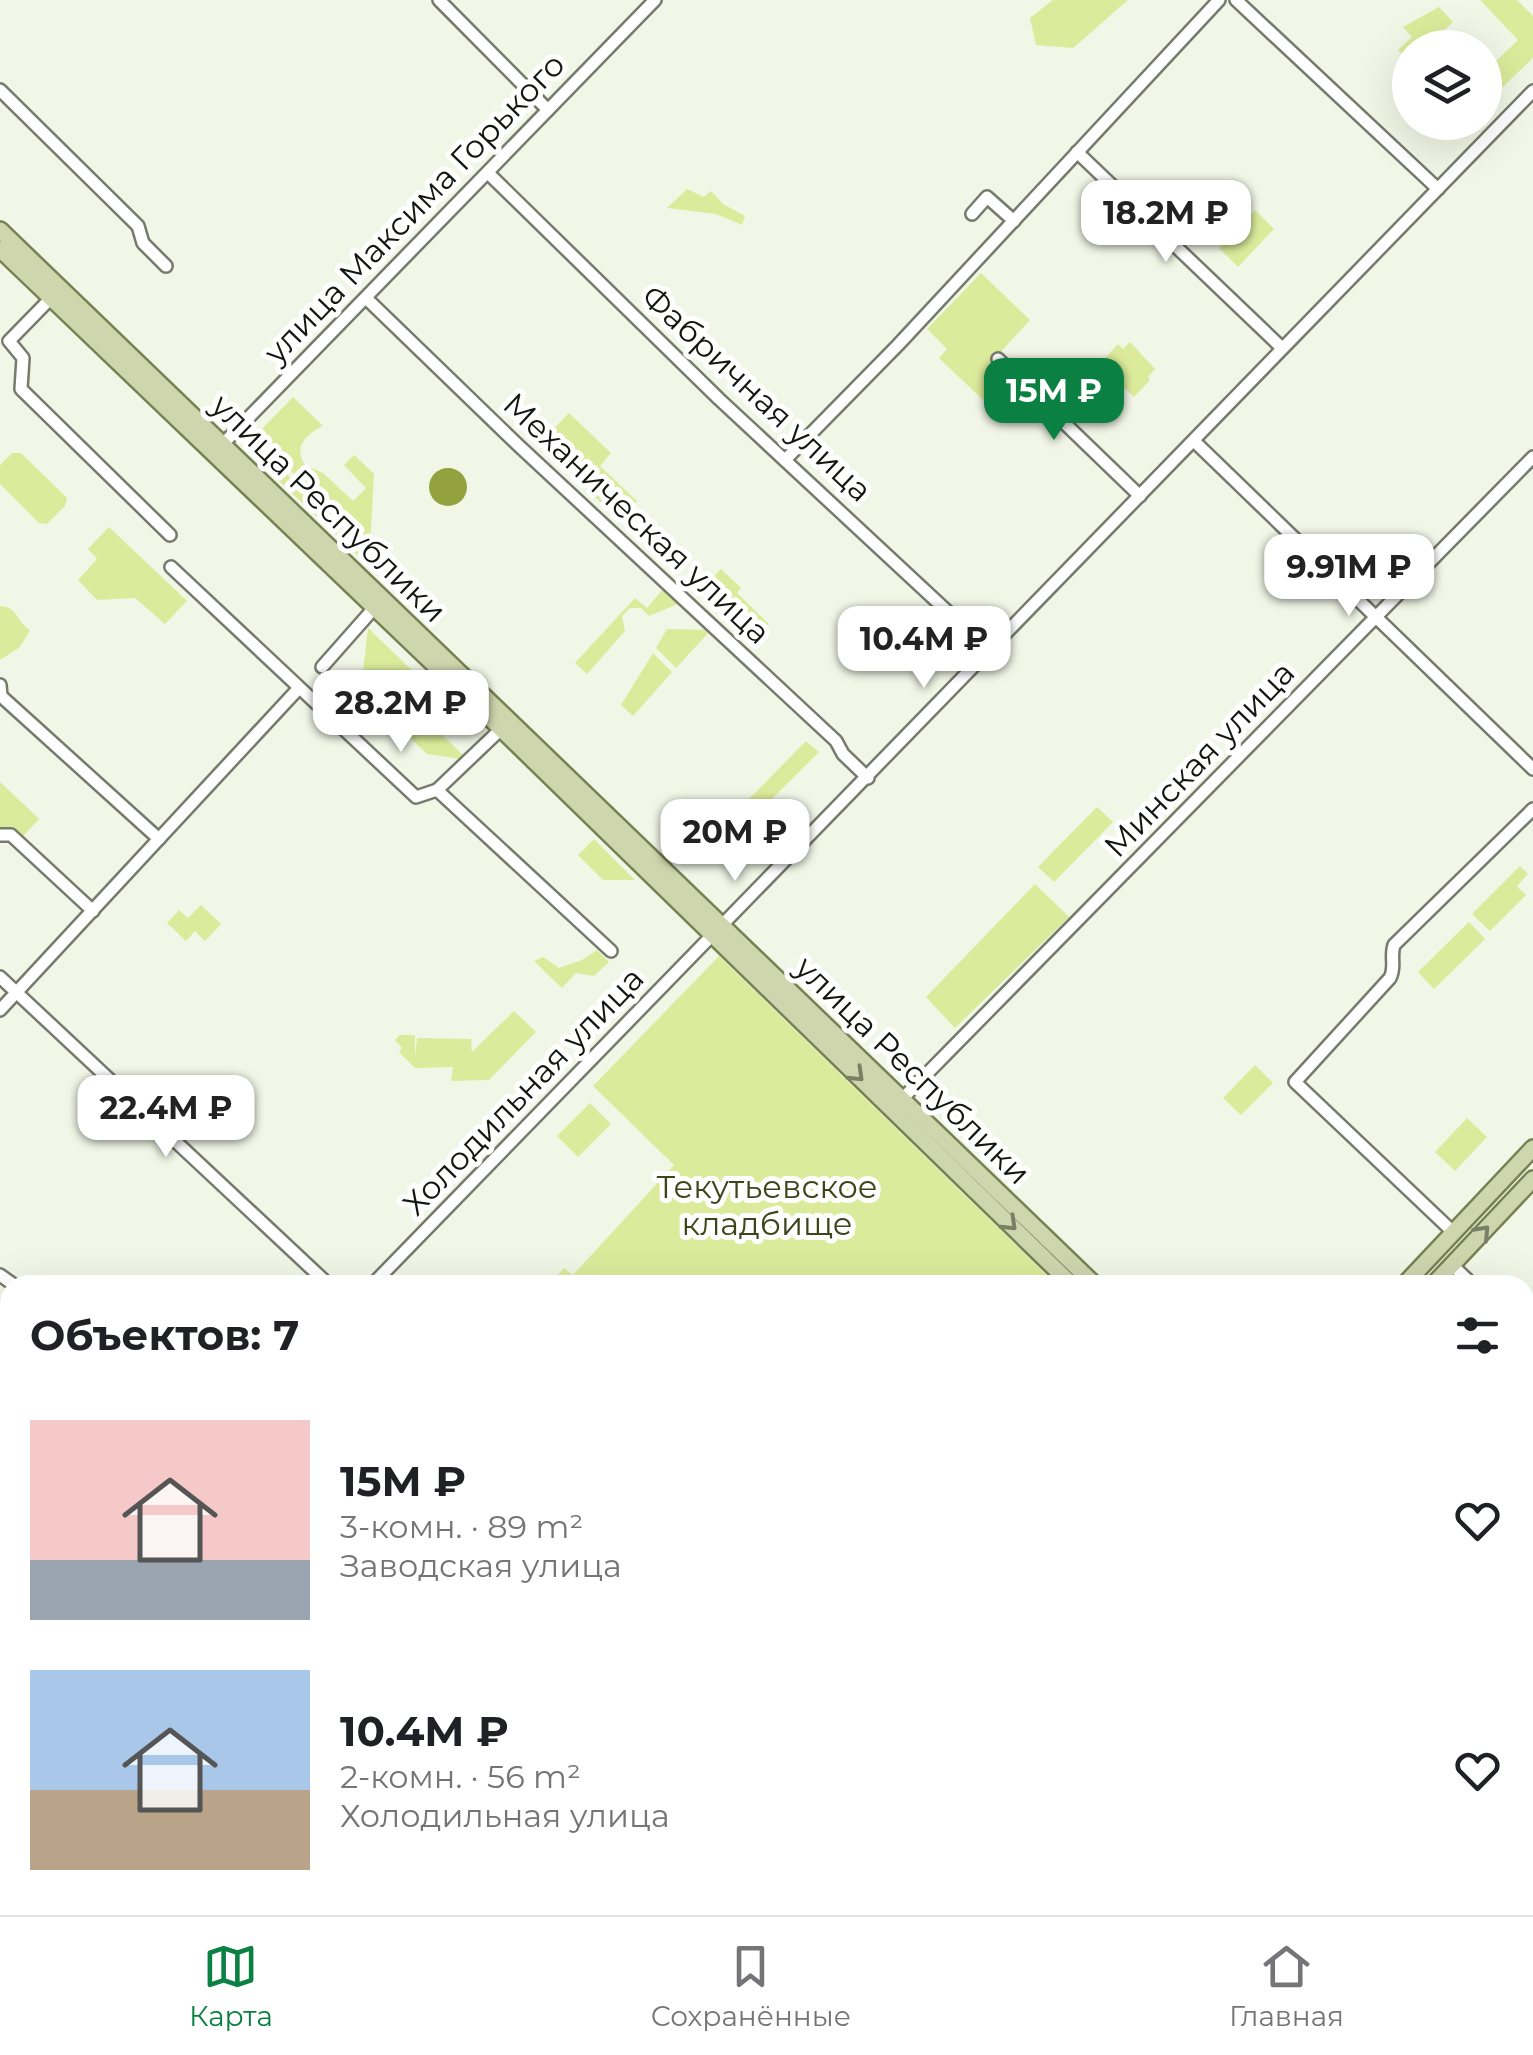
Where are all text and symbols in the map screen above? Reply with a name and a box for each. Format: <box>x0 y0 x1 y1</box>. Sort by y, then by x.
map controls <box>1392 30 1502 140</box>
button: layers <box>1392 30 1502 140</box>
street label: улица Максима Горького <box>255 45 573 372</box>
pin: 18.2M ₽ <box>1074 180 1258 265</box>
text: 18.2M ₽ <box>1103 193 1229 232</box>
street label: Фабричная улица <box>634 276 880 510</box>
pin: 15M ₽ <box>984 358 1124 443</box>
text: 15M ₽ <box>1006 371 1102 410</box>
street label: Механическая улица <box>496 384 778 652</box>
street label: улица Республики <box>203 385 455 630</box>
pin: 9.91M ₽ <box>1257 534 1441 619</box>
text: 9.91M ₽ <box>1286 547 1412 586</box>
pin: 10.4M ₽ <box>832 606 1016 691</box>
text: 10.4M ₽ <box>860 619 988 658</box>
street label: Минская улица <box>1096 653 1302 865</box>
pin: 28.2M ₽ <box>309 670 493 755</box>
text: 28.2M ₽ <box>335 683 467 722</box>
pin: 20M ₽ <box>665 799 805 884</box>
text: 20M ₽ <box>682 812 788 851</box>
street label: улица Республики <box>787 947 1039 1192</box>
street label: Холодильная улица <box>394 959 652 1223</box>
one-way arrow <box>845 1063 863 1081</box>
pin: 22.4M ₽ <box>74 1075 258 1160</box>
text: 22.4M ₽ <box>100 1088 232 1127</box>
park label: Текутьевское кладбище <box>656 1167 878 1243</box>
one-way arrow <box>998 1213 1016 1231</box>
one-way arrow <box>1471 1226 1489 1244</box>
icon: filters <box>1450 1308 1505 1363</box>
text: Объектов: 7 <box>30 1309 299 1361</box>
text: 15M ₽ <box>340 1455 466 1507</box>
icon: home <box>110 1460 230 1580</box>
icon: heart <box>1450 1493 1505 1548</box>
text: 3-комн. · 89 m² <box>340 1507 583 1546</box>
text: Заводская улица <box>340 1546 622 1585</box>
text: 10.4M ₽ <box>340 1705 509 1757</box>
icon: home <box>110 1710 230 1830</box>
icon: heart <box>1450 1743 1505 1798</box>
text: 2-комн. · 56 m² <box>340 1757 581 1796</box>
text: Холодильная улица <box>340 1796 670 1835</box>
tab: Карта <box>189 1939 273 2033</box>
tab: Сохранённые <box>651 1939 851 2033</box>
tab: Главная <box>1229 1939 1344 2033</box>

